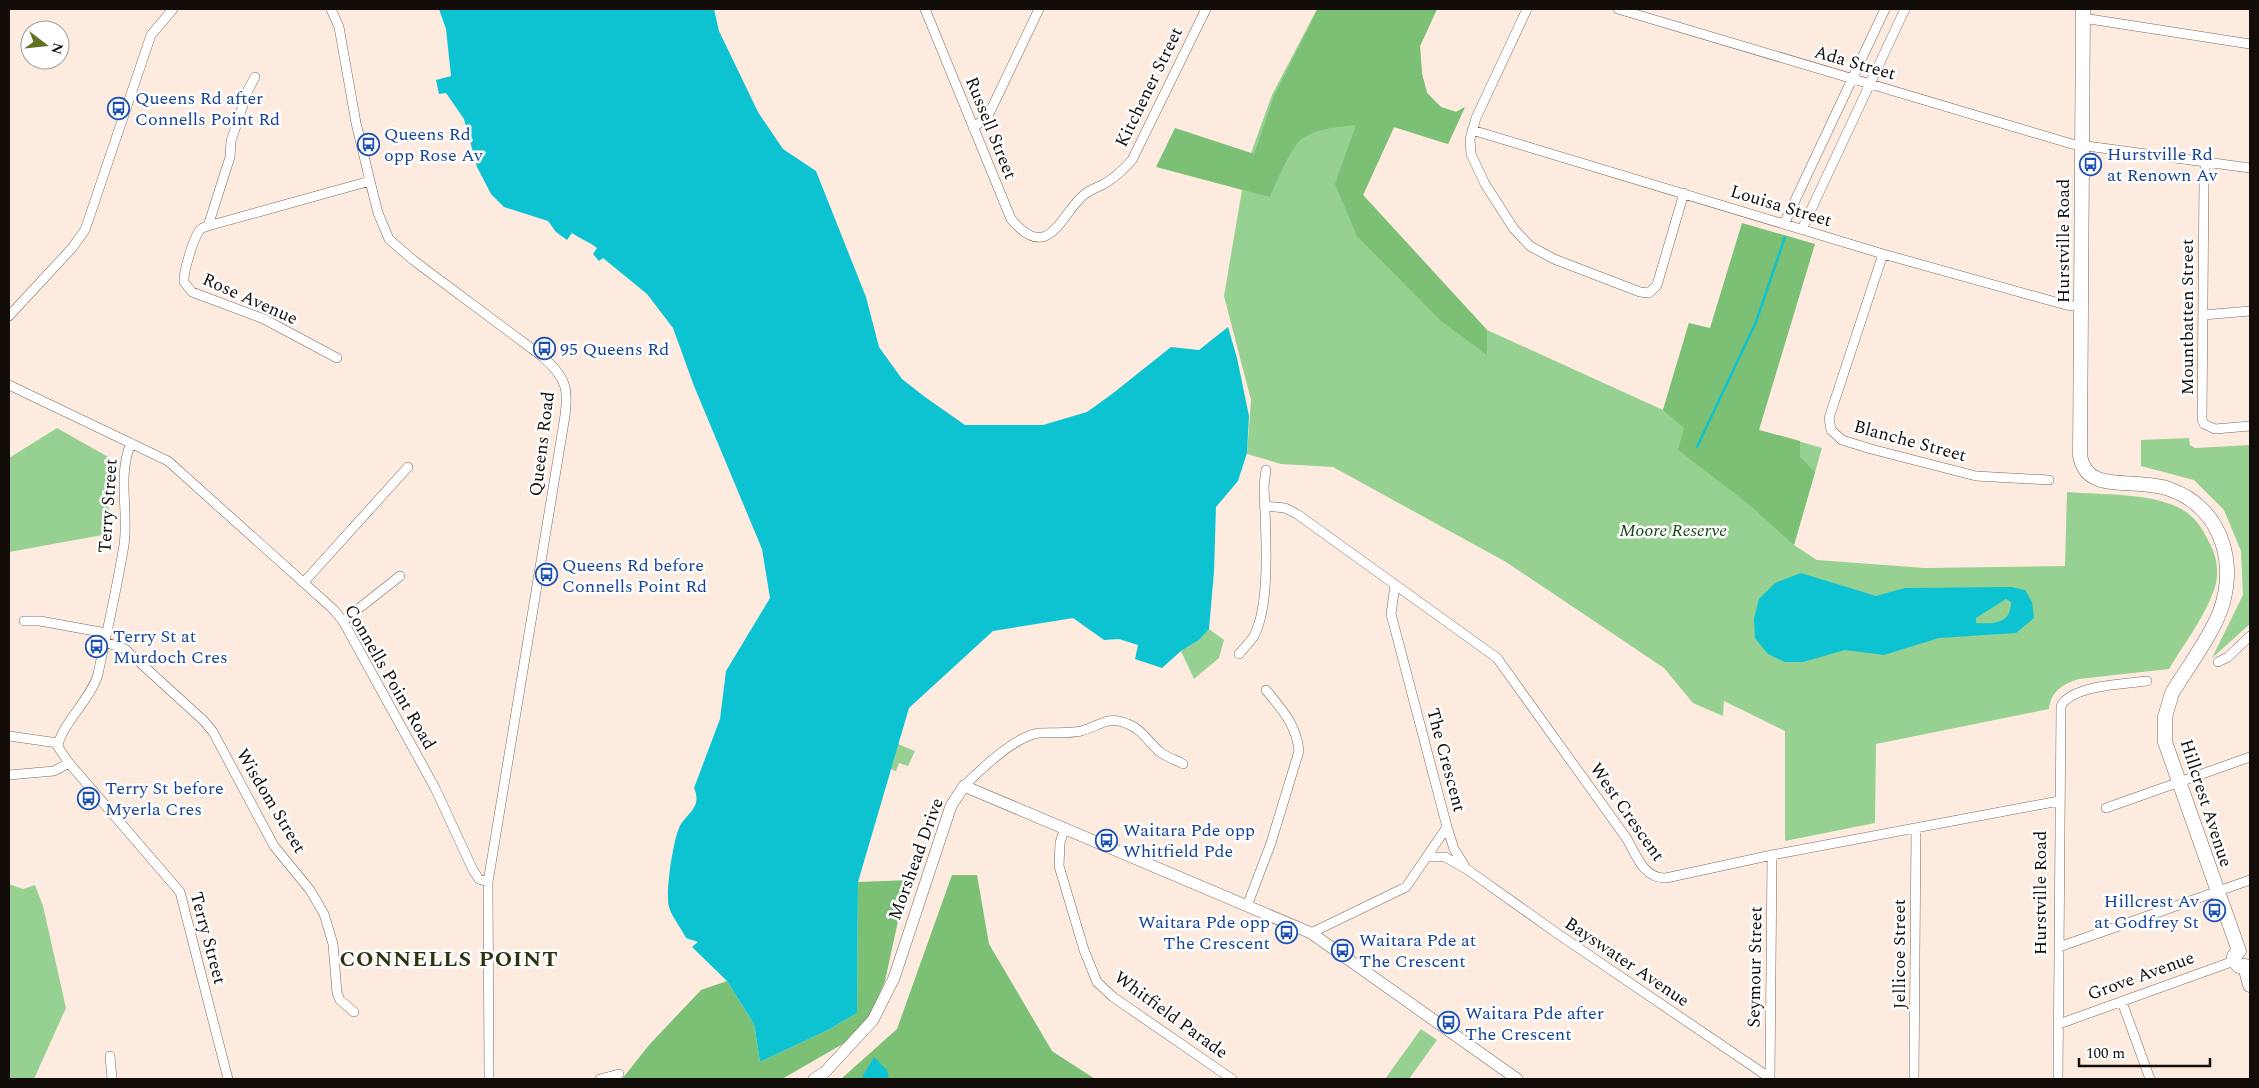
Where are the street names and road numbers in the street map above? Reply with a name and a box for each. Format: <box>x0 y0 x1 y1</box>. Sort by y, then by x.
street label: Kitchener Street <box>1108 22 1190 152</box>
street label: Ada Street <box>1811 38 1899 88</box>
street label: Russell Street <box>958 73 1024 183</box>
street label: Louisa Street <box>1727 178 1835 234</box>
street label: Hurstville Road <box>2050 179 2077 303</box>
street label: Mountbatten Street <box>2174 239 2201 395</box>
street label: Rose Avenue <box>198 266 302 332</box>
street label: Queens Road <box>522 390 562 498</box>
street label: Blanche Street <box>1851 413 1969 469</box>
street label: Terry Street <box>91 458 125 554</box>
street label: Connells Point Road <box>337 599 443 755</box>
street label: The Crescent <box>1419 705 1473 815</box>
street label: Hillcrest Avenue <box>2173 736 2239 870</box>
street label: Wisdom Street <box>229 744 313 858</box>
street label: West Crescent <box>1583 757 1671 867</box>
street label: Morshead Drive <box>881 794 951 924</box>
street label: Hurstville Road <box>2027 831 2054 955</box>
street label: Terry Street <box>183 889 233 987</box>
street label: Jellicoe Street <box>1886 899 1913 1009</box>
street label: Seymour Street <box>1740 906 1770 1028</box>
street label: Bayswater Avenue <box>1559 910 1695 1014</box>
street label: Grove Avenue <box>2084 944 2198 1008</box>
street label: Whitfield Parade <box>1108 964 1234 1066</box>

